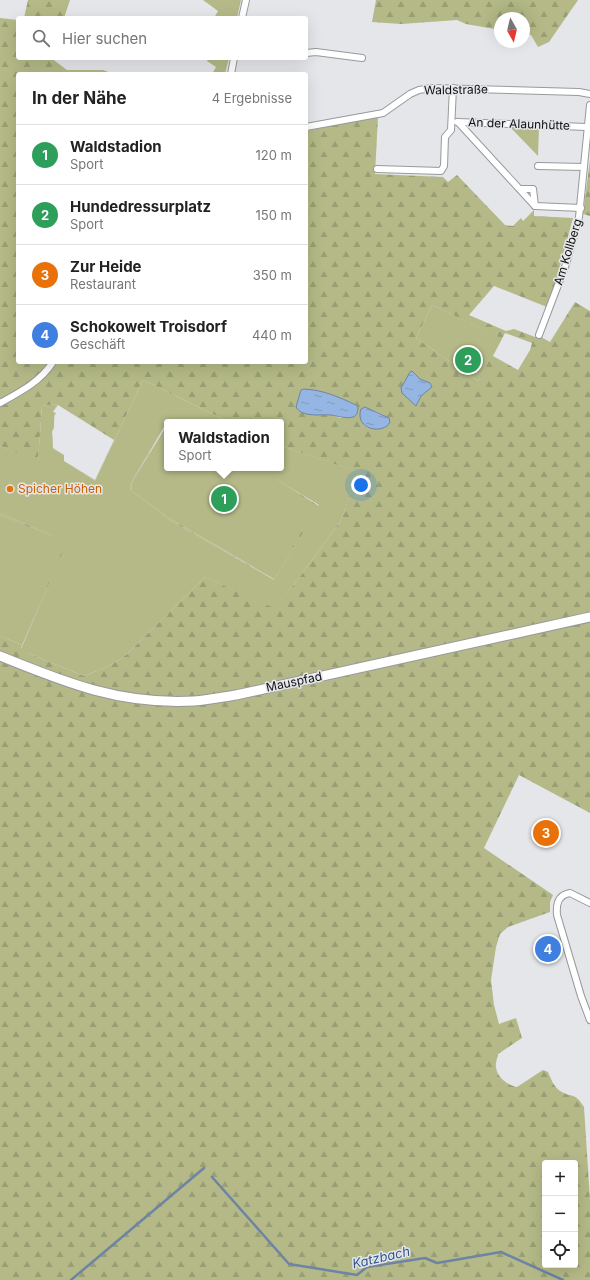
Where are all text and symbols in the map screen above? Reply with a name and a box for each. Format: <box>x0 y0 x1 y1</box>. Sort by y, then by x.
north arrow <box>494 12 530 48</box>
search box <box>16 16 308 60</box>
icon: search <box>30 27 52 49</box>
text: Hier suchen <box>62 29 147 48</box>
street label: Waldstraße <box>424 81 488 98</box>
text: In der Nähe <box>32 88 127 108</box>
text: 4 Ergebnisse <box>212 90 292 106</box>
street label: An der Alaunhütte <box>468 114 570 133</box>
text: Waldstadion <box>70 137 162 156</box>
text: 1 <box>42 147 48 163</box>
text: 120 m <box>256 147 292 163</box>
text: Sport <box>70 156 103 172</box>
text: Hundedressurplatz <box>70 197 211 216</box>
text: 2 <box>41 207 49 223</box>
text: 150 m <box>256 207 292 223</box>
text: Sport <box>70 216 103 232</box>
street label: Am Kollberg <box>550 217 585 287</box>
text: Zur Heide <box>70 257 142 276</box>
text: 3 <box>41 267 49 283</box>
text: 350 m <box>253 267 292 283</box>
text: Restaurant <box>70 276 136 292</box>
text: Schokowelt Troisdorf <box>70 317 227 336</box>
text: 4 <box>41 327 49 343</box>
text: 440 m <box>252 327 292 343</box>
text: Geschäft <box>70 336 125 352</box>
pin: 2 <box>455 345 481 375</box>
popup <box>164 419 284 471</box>
text: Waldstadion <box>178 428 270 447</box>
text: Sport <box>178 447 212 463</box>
your location <box>351 475 371 495</box>
place label: Spicher Höhen <box>18 481 102 496</box>
marker: Spicher Höhen <box>5 484 15 494</box>
pin: 1 <box>211 484 237 514</box>
street label: Mauspfad <box>265 668 323 695</box>
pin: 3 <box>533 818 559 848</box>
pin: 4 <box>535 934 561 964</box>
map controls <box>542 1160 578 1268</box>
button: + <box>542 1160 578 1196</box>
button: − <box>542 1196 578 1232</box>
button: locate <box>542 1232 578 1268</box>
water label: Katzbach <box>351 1243 412 1271</box>

